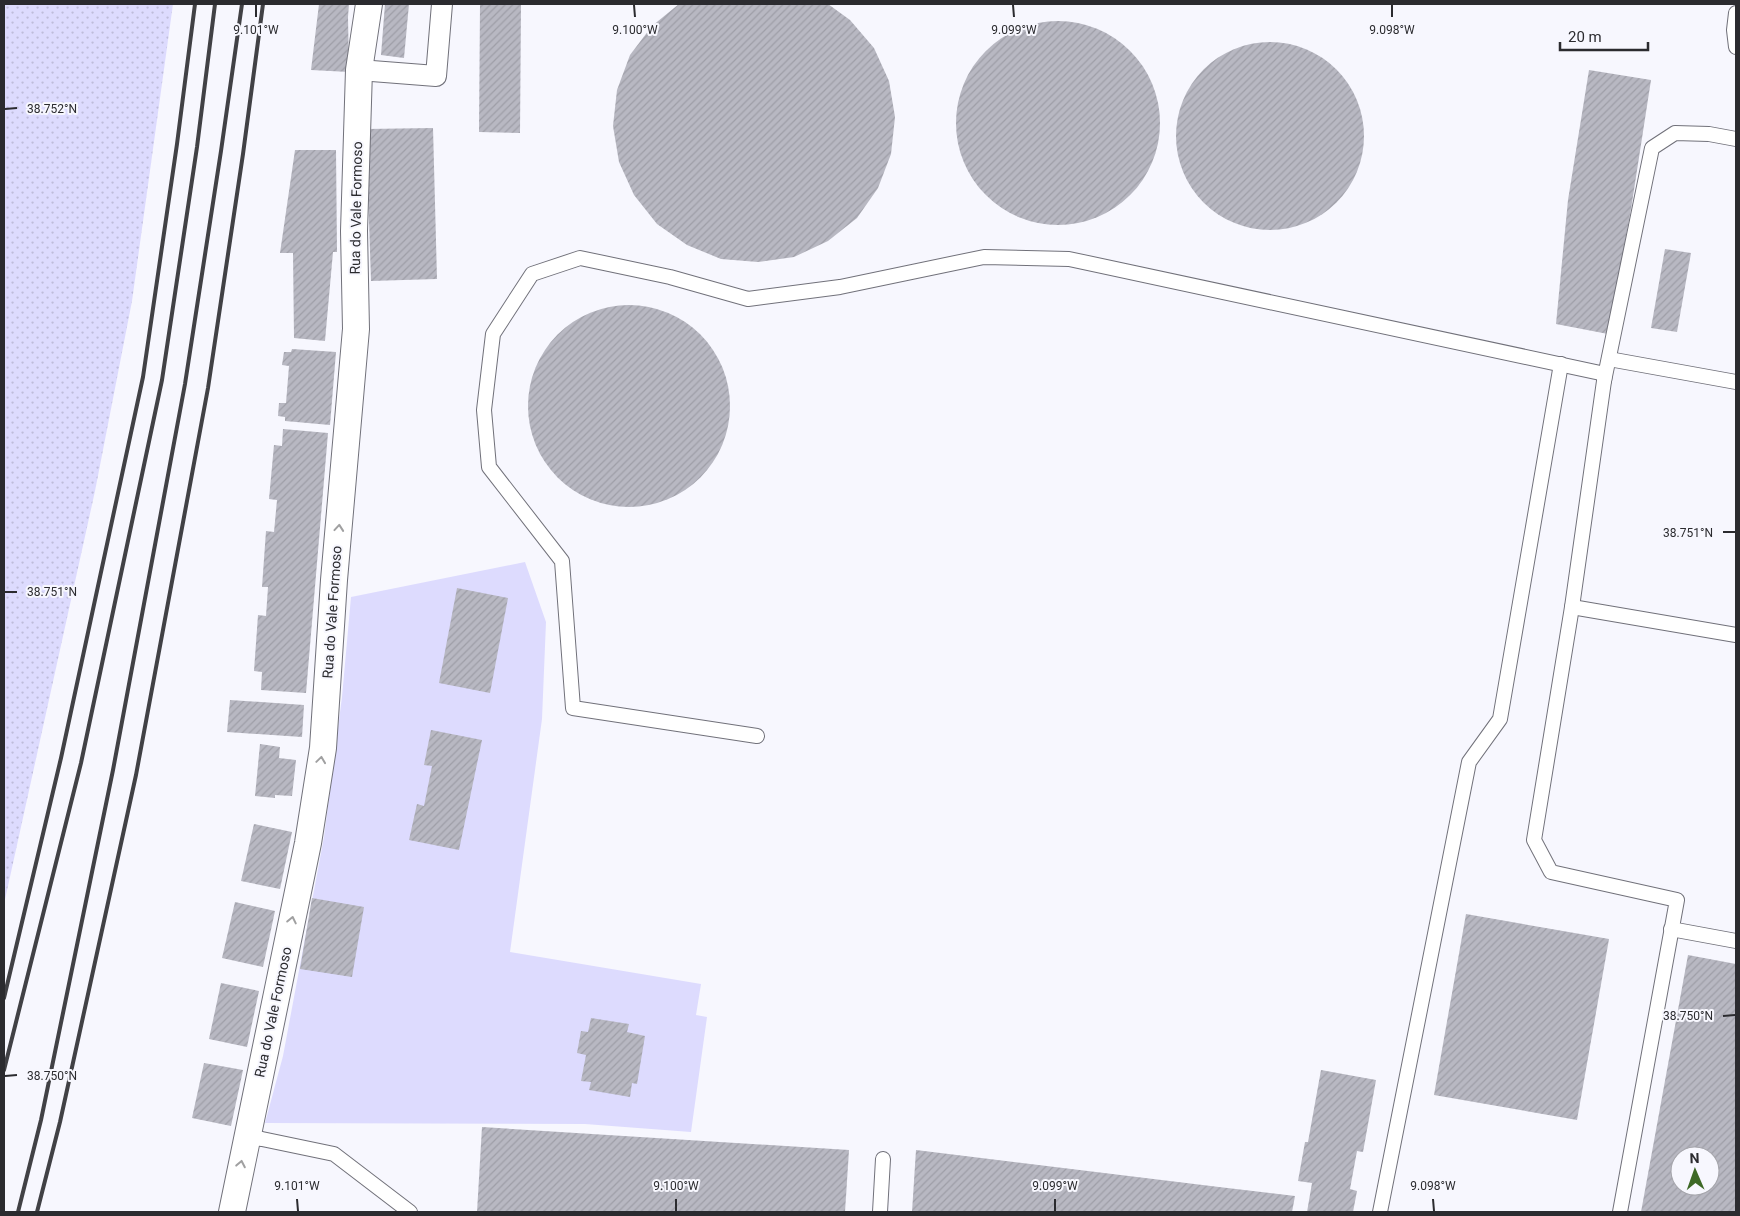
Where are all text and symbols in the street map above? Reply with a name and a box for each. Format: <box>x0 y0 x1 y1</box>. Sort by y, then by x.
scale bar <box>1560 20 1648 52</box>
text: 9.101°W <box>233 23 279 37</box>
text: 9.100°W <box>612 23 658 37</box>
text: 9.099°W <box>991 23 1037 37</box>
text: 9.098°W <box>1369 23 1415 37</box>
text: 20 m <box>1568 28 1602 46</box>
text: 38.752°N <box>27 102 77 116</box>
street label: Rua do Vale Formoso <box>347 141 365 275</box>
one-way arrow <box>333 524 344 532</box>
text: 38.751°N <box>1663 526 1713 540</box>
street label: Rua do Vale Formoso <box>319 545 345 679</box>
text: 38.751°N <box>27 585 77 599</box>
one-way arrow <box>315 755 325 764</box>
one-way arrow <box>287 915 297 924</box>
street label: Rua do Vale Formoso <box>251 945 295 1079</box>
text: 38.750°N <box>1663 1009 1713 1023</box>
text: 38.750°N <box>27 1069 77 1083</box>
north arrow <box>1670 1146 1720 1196</box>
text: N <box>1689 1150 1700 1166</box>
one-way arrow <box>236 1160 246 1169</box>
text: 9.101°W <box>274 1179 320 1193</box>
text: 9.100°W <box>653 1179 699 1193</box>
text: 9.099°W <box>1032 1179 1078 1193</box>
text: 9.098°W <box>1410 1179 1456 1193</box>

